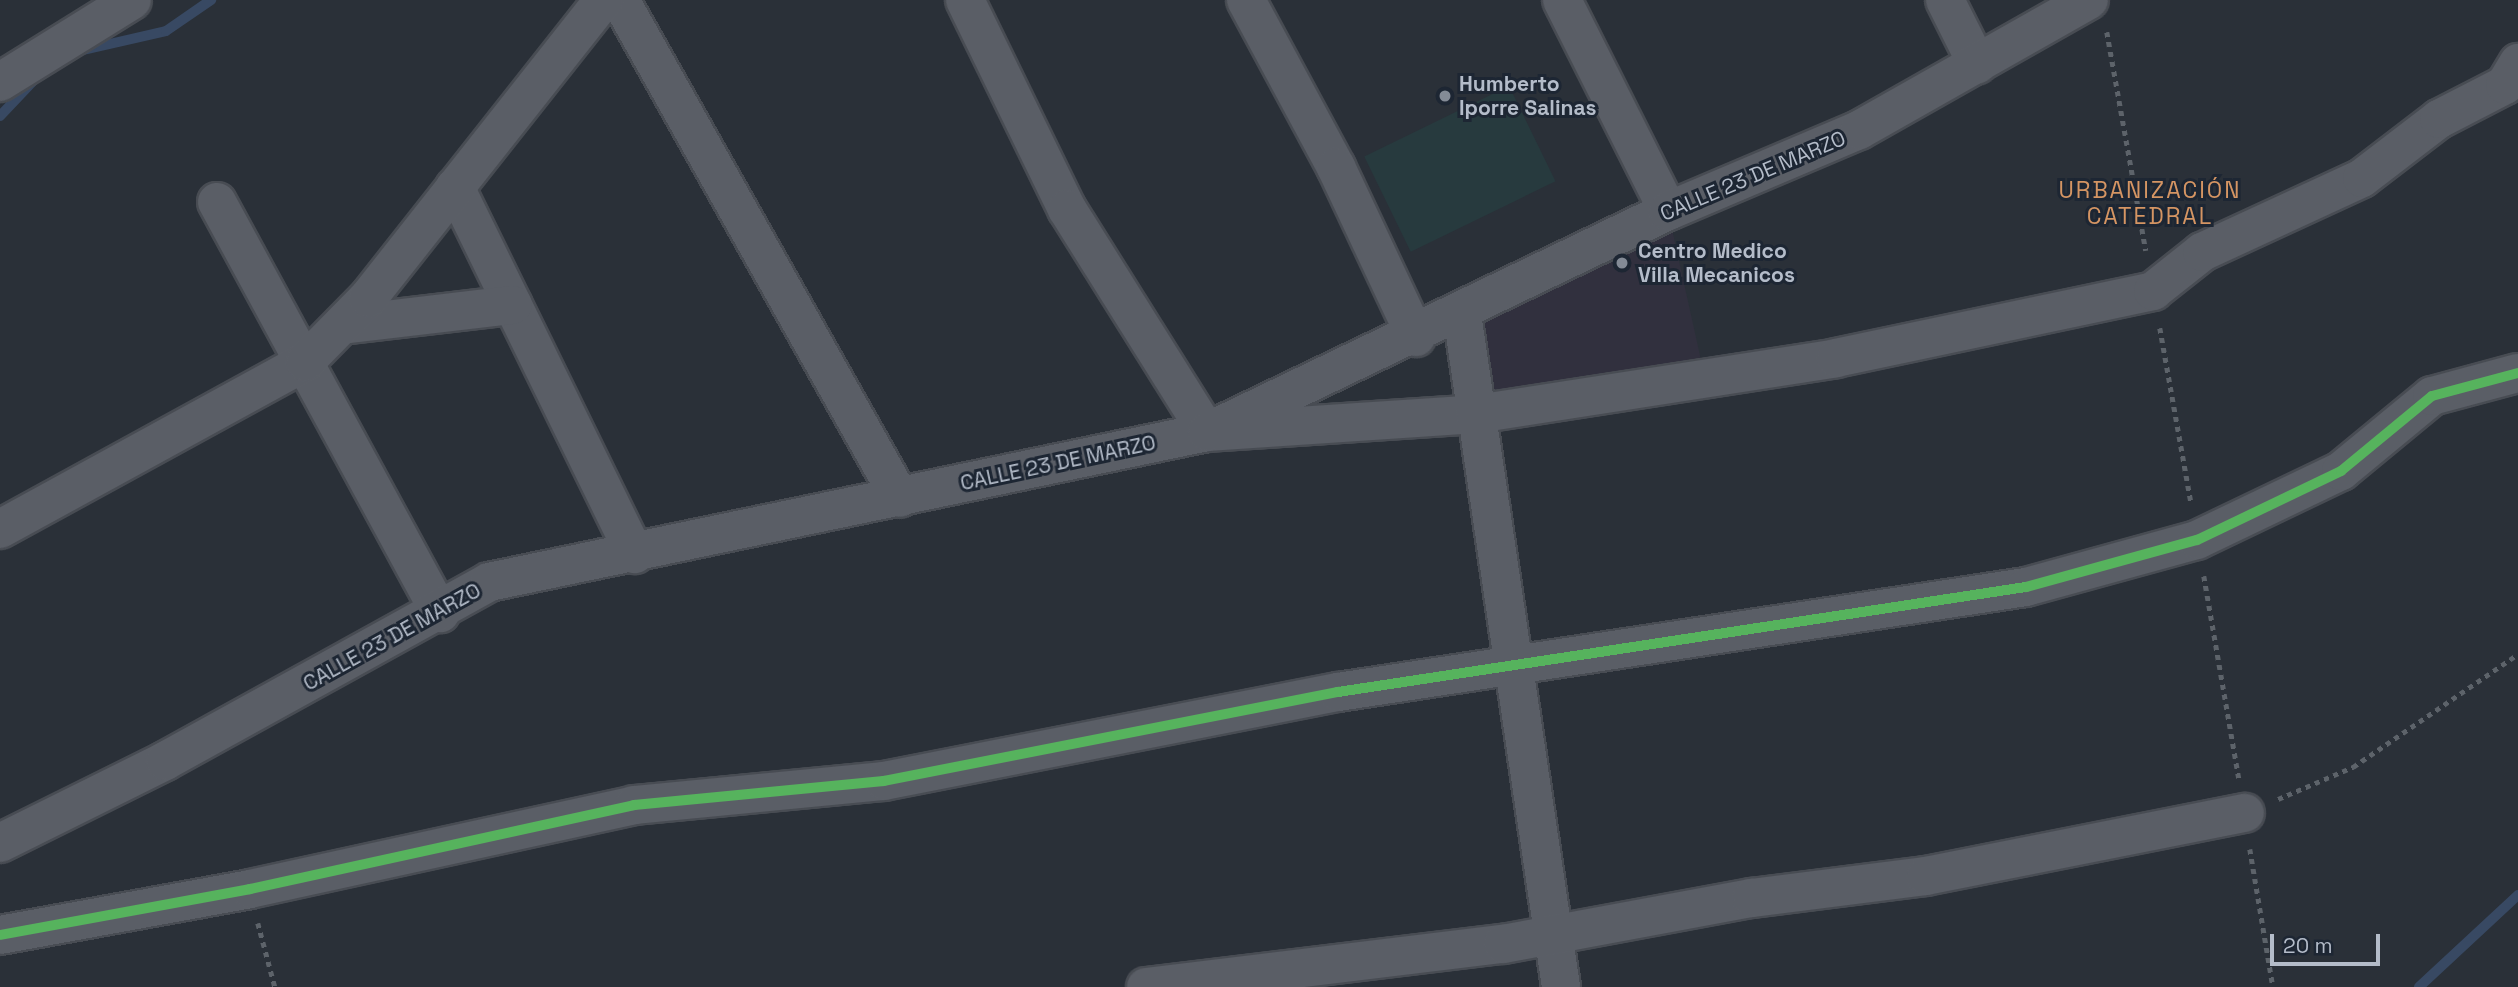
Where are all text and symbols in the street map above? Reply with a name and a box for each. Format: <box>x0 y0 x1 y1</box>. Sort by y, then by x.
place label: Humberto Iporre Salinas <box>1459 71 1597 121</box>
marker: Humberto Iporre Salinas <box>1437 88 1453 104</box>
street label: CALLE 23 DE MARZO <box>1656 126 1850 226</box>
district label: URBANIZACIÓN CATEDRAL <box>2060 176 2240 230</box>
place label: Centro Medico Villa Mecanicos <box>1638 238 1795 288</box>
marker: Centro Medico Villa Mecanicos <box>1612 253 1632 273</box>
street label: CALLE 23 DE MARZO <box>958 430 1158 496</box>
street label: CALLE 23 DE MARZO <box>299 578 485 696</box>
scale bar <box>2273 920 2383 964</box>
text: 20 m <box>2283 932 2333 959</box>

